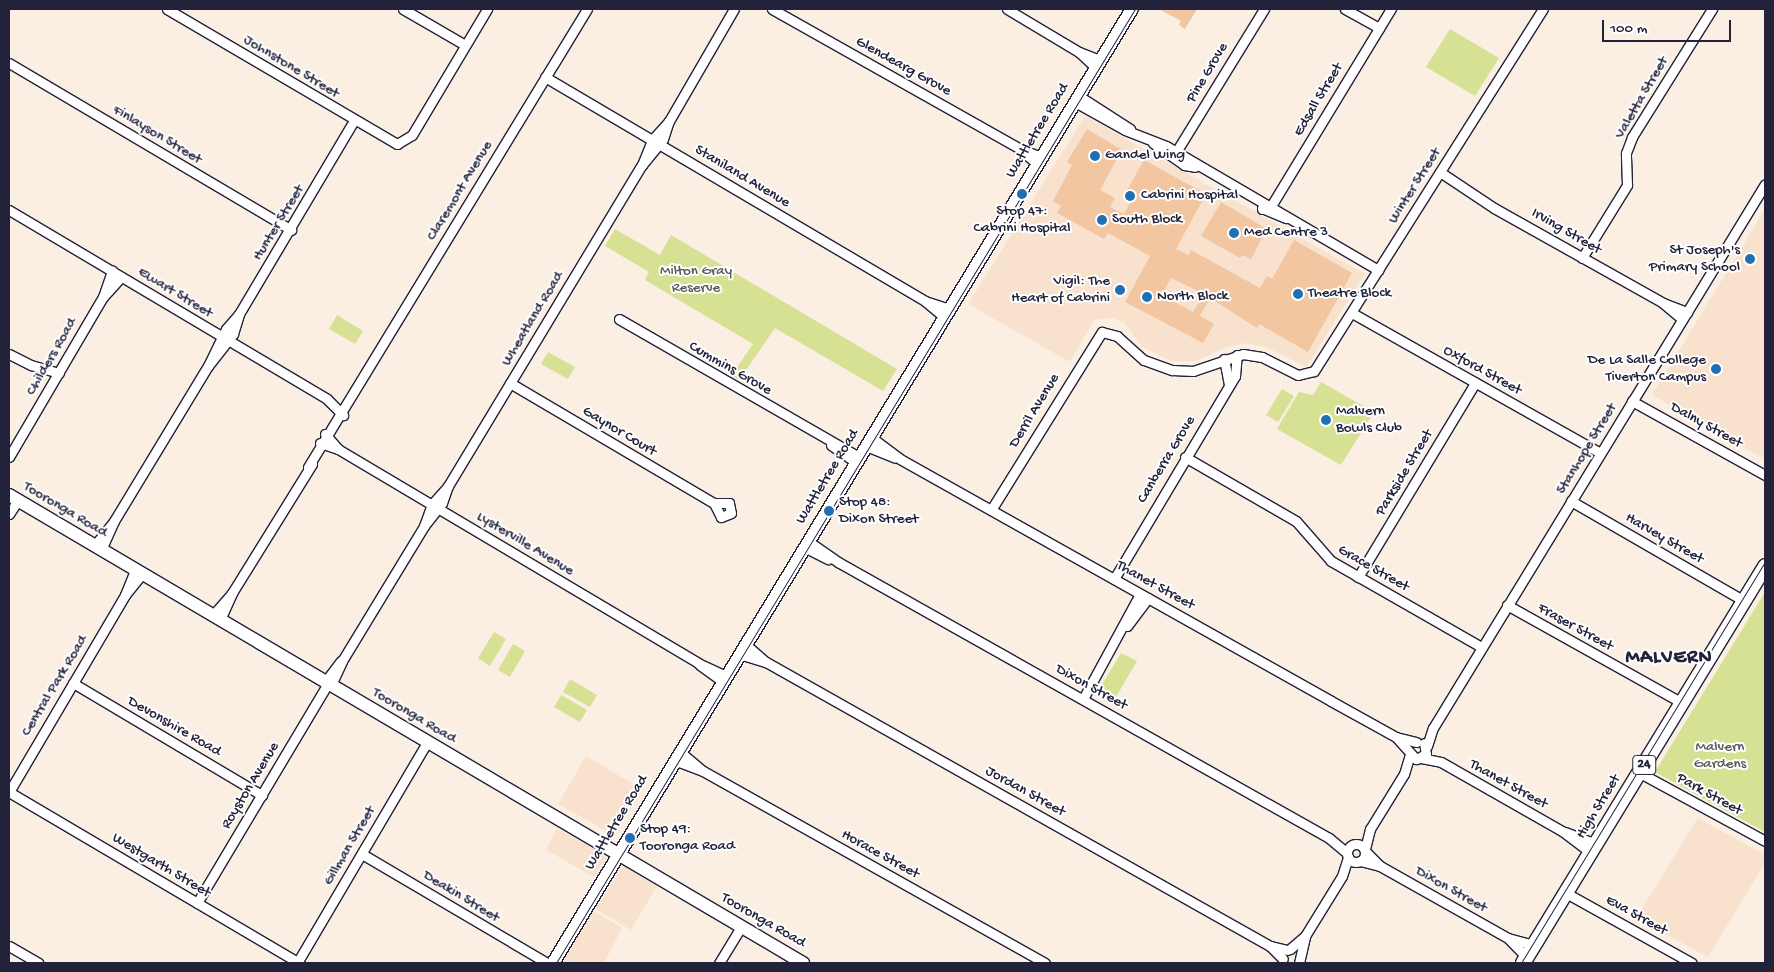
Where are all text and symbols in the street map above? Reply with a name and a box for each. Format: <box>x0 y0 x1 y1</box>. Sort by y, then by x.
scale bar <box>1604 10 1733 42</box>
text: 100 m <box>1610 20 1647 38</box>
street label: Johnstone Street <box>240 31 342 103</box>
street label: Glendearg Grove <box>852 33 954 101</box>
street label: Pine Grove <box>1183 40 1233 106</box>
street label: Valetta Street <box>1611 54 1673 142</box>
street label: Edsall Street <box>1290 60 1348 140</box>
street label: Wattletree Road <box>1003 80 1073 182</box>
street label: Finlayson Street <box>109 101 205 169</box>
street label: Claremont Avenue <box>423 138 497 244</box>
street label: Staniland Avenue <box>691 141 793 213</box>
street label: Winter Street <box>1385 145 1445 227</box>
place label: Gandel Wing <box>1105 147 1185 165</box>
marker: Gandel Wing <box>1089 150 1101 162</box>
street label: Hunter Street <box>249 182 309 264</box>
place label: Cabrini Hospital <box>1141 187 1238 205</box>
marker: Stop 47: Cabrini Hospital <box>1016 188 1028 200</box>
marker: Cabrini Hospital <box>1123 189 1137 203</box>
place label: Stop 47: Cabrini Hospital <box>973 202 1071 237</box>
street label: Irving Street <box>1528 205 1604 259</box>
place label: South Block <box>1112 211 1182 229</box>
marker: South Block <box>1096 214 1108 226</box>
place label: Med Centre 3 <box>1244 224 1328 242</box>
marker: Med Centre 3 <box>1228 227 1240 239</box>
place label: St Joseph's Primary School <box>1649 241 1740 276</box>
marker: St Joseph's Primary School <box>1744 253 1756 265</box>
park label: Milton Gray Reserve <box>660 262 732 297</box>
street label: Ewart Street <box>134 264 216 322</box>
street label: Wheatland Road <box>498 269 568 369</box>
place label: Vigil: The Heart of Cabrini <box>1011 272 1110 307</box>
marker: Vigil: The Heart of Cabrini <box>1114 284 1126 296</box>
place label: Theatre Block <box>1308 285 1391 303</box>
place label: North Block <box>1157 288 1228 306</box>
marker: Theatre Block <box>1292 288 1304 300</box>
marker: North Block <box>1141 291 1153 303</box>
street label: Childers Road <box>23 315 81 399</box>
street label: Cummins Grove <box>685 338 775 400</box>
street label: Oxford Street <box>1440 342 1524 400</box>
place label: De La Salle College Tiverton Campus <box>1588 351 1706 386</box>
marker: De La Salle College Tiverton Campus <box>1710 363 1722 375</box>
street label: Derril Avenue <box>1006 371 1064 451</box>
street label: Dalny Street <box>1667 399 1745 453</box>
street label: Stanhope Street <box>1553 400 1621 498</box>
place label: Malvern Bowls Club <box>1336 402 1402 437</box>
street label: Gaynor Court <box>579 403 659 461</box>
street label: Canberra Grove <box>1134 413 1200 507</box>
marker: Malvern Bowls Club <box>1320 414 1332 426</box>
street label: Wattletree Road <box>793 426 863 528</box>
street label: Parkside Street <box>1372 427 1438 519</box>
street label: Tooronga Road <box>20 478 110 542</box>
place label: Stop 48: Dixon Street <box>839 493 918 528</box>
marker: Stop 48: Dixon Street <box>823 505 835 517</box>
street label: Lysterville Avenue <box>473 508 577 580</box>
street label: Harvey Street <box>1622 509 1706 569</box>
street label: Grace Street <box>1334 541 1412 597</box>
street label: Thanet Street <box>1113 557 1197 615</box>
street label: Fraser Street <box>1534 600 1616 656</box>
street label: Central Park Road <box>18 632 92 740</box>
district label: MALVERN <box>1625 646 1713 670</box>
street label: Dixon Street <box>1052 661 1130 715</box>
street label: Tooronga Road <box>369 684 459 748</box>
street label: Devonshire Road <box>124 693 224 761</box>
park label: Malvern Gardens <box>1694 738 1746 773</box>
street label: Royston Avenue <box>218 739 284 833</box>
road number: 24 <box>1632 754 1656 776</box>
street label: Thanet Street <box>1466 756 1550 814</box>
street label: Jordan Street <box>982 763 1068 821</box>
street label: Park Street <box>1673 770 1745 820</box>
street label: Wattletree Road <box>582 772 652 874</box>
street label: High Street <box>1573 772 1625 842</box>
street label: Gillman Street <box>320 803 380 889</box>
place label: Stop 49: Tooronga Road <box>640 820 735 855</box>
street label: Horace Street <box>838 826 922 884</box>
street label: Westgarth Street <box>108 829 214 903</box>
marker: Stop 49: Tooronga Road <box>624 832 636 844</box>
street label: Dixon Street <box>1412 863 1490 917</box>
street label: Deakin Street <box>419 867 503 927</box>
street label: Tooronga Road <box>717 890 809 952</box>
street label: Eva Street <box>1602 892 1670 940</box>

